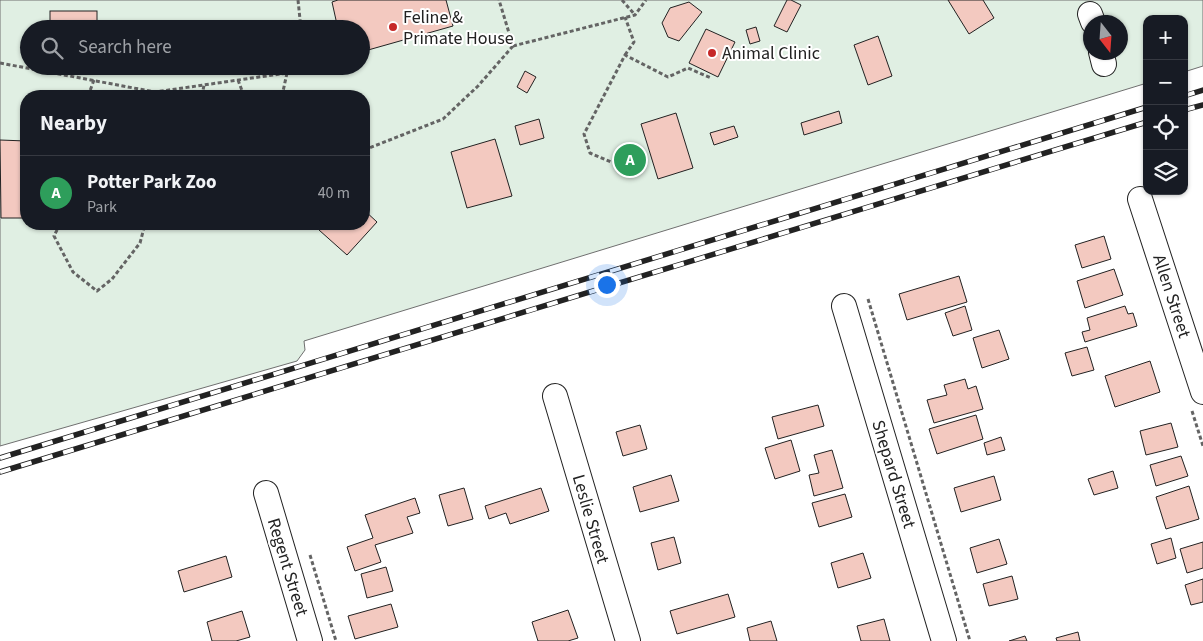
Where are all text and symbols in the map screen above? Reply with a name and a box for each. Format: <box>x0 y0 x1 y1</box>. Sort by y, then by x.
place label: Feline & Primate House <box>403 5 514 51</box>
north arrow <box>1083 15 1128 60</box>
map controls <box>1143 15 1188 195</box>
button: + <box>1143 15 1188 60</box>
search box <box>20 20 370 75</box>
marker: Feline & Primate House <box>387 21 399 33</box>
icon: search <box>38 34 66 62</box>
text: Search here <box>78 34 172 61</box>
place label: Animal Clinic <box>722 41 820 66</box>
marker: Animal Clinic <box>706 47 718 59</box>
button: − <box>1143 60 1188 105</box>
button: locate <box>1143 105 1188 150</box>
text: Nearby <box>40 108 107 138</box>
pin: A <box>614 141 646 179</box>
button: layers <box>1143 150 1188 195</box>
text: Potter Park Zoo <box>87 169 217 196</box>
text: A <box>51 182 61 204</box>
text: 40 m <box>318 182 350 204</box>
text: Park <box>87 196 117 218</box>
street label: Allen Street <box>1146 251 1197 341</box>
your location <box>594 272 620 298</box>
street label: Shepard Street <box>865 417 922 531</box>
street label: Leslie Street <box>566 472 615 567</box>
street label: Regent Street <box>261 515 314 619</box>

